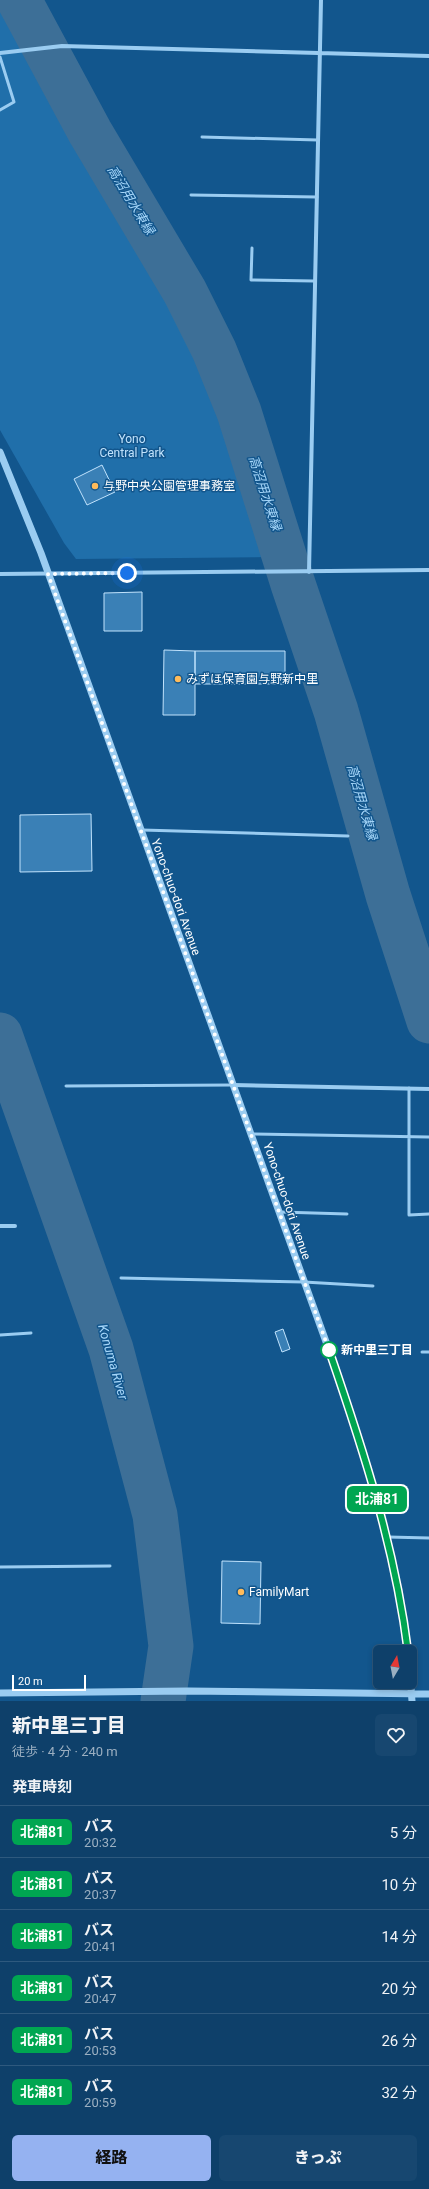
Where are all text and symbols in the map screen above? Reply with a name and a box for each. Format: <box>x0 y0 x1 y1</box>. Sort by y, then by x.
water label: 高沼用水東縁 <box>104 163 159 239</box>
park label: Yono Central Park <box>99 432 165 460</box>
water label: 高沼用水東縁 <box>246 454 285 534</box>
place label: 与野中央公園管理事務室 <box>103 479 235 493</box>
marker: 与野中央公園管理事務室 <box>90 481 100 491</box>
your location <box>117 563 137 583</box>
place label: みずほ保育園与野新中里 <box>186 672 318 686</box>
marker: みずほ保育園与野新中里 <box>173 674 183 684</box>
water label: 高沼用水東縁 <box>344 762 381 843</box>
street label: Yono-chuo-dori Avenue <box>148 837 204 957</box>
street label: Yono-chuo-dori Avenue <box>260 1141 314 1261</box>
water label: Konuma River <box>95 1323 131 1402</box>
marker: 新中里三丁目 <box>320 1341 338 1359</box>
place label: 新中里三丁目 <box>341 1343 413 1357</box>
line badge: 北浦81 <box>349 1486 405 1512</box>
text: 北浦81 <box>355 1491 399 1507</box>
place label: FamilyMart <box>249 1585 309 1599</box>
marker: FamilyMart <box>236 1587 246 1597</box>
north arrow <box>373 1645 417 1689</box>
map controls <box>373 1645 417 1689</box>
scale bar <box>12 1673 86 1692</box>
text: 20 m <box>18 1675 43 1688</box>
text: 新中里三丁目 <box>12 1714 126 1737</box>
button: heart <box>375 1714 417 1756</box>
text: 徒歩 · 4 分 · 240 m <box>12 1744 118 1759</box>
text: 発車時刻 <box>12 1778 72 1796</box>
text: バス <box>84 1817 114 1835</box>
text: 北浦81 <box>20 1824 64 1840</box>
text: 5 分 <box>390 1824 417 1842</box>
text: 20:32 <box>84 1835 116 1850</box>
text: バス <box>84 1869 114 1887</box>
text: 北浦81 <box>20 1876 64 1892</box>
text: 10 分 <box>381 1876 417 1894</box>
text: 20:37 <box>84 1887 116 1902</box>
text: バス <box>84 1921 114 1939</box>
text: 北浦81 <box>20 1928 64 1944</box>
text: 14 分 <box>381 1928 417 1946</box>
text: 20:41 <box>84 1939 116 1954</box>
text: バス <box>84 1973 114 1991</box>
text: 北浦81 <box>20 1980 64 1996</box>
text: 20 分 <box>381 1980 417 1998</box>
text: 20:47 <box>84 1991 116 2006</box>
text: バス <box>84 2025 114 2043</box>
text: 北浦81 <box>20 2032 64 2048</box>
text: 26 分 <box>381 2032 417 2050</box>
text: 20:53 <box>84 2043 116 2058</box>
text: バス <box>84 2077 114 2095</box>
text: 北浦81 <box>20 2084 64 2100</box>
text: 32 分 <box>381 2084 417 2102</box>
text: 20:59 <box>84 2095 116 2110</box>
button: 経路 <box>12 2135 211 2181</box>
button: きっぷ <box>219 2135 417 2181</box>

